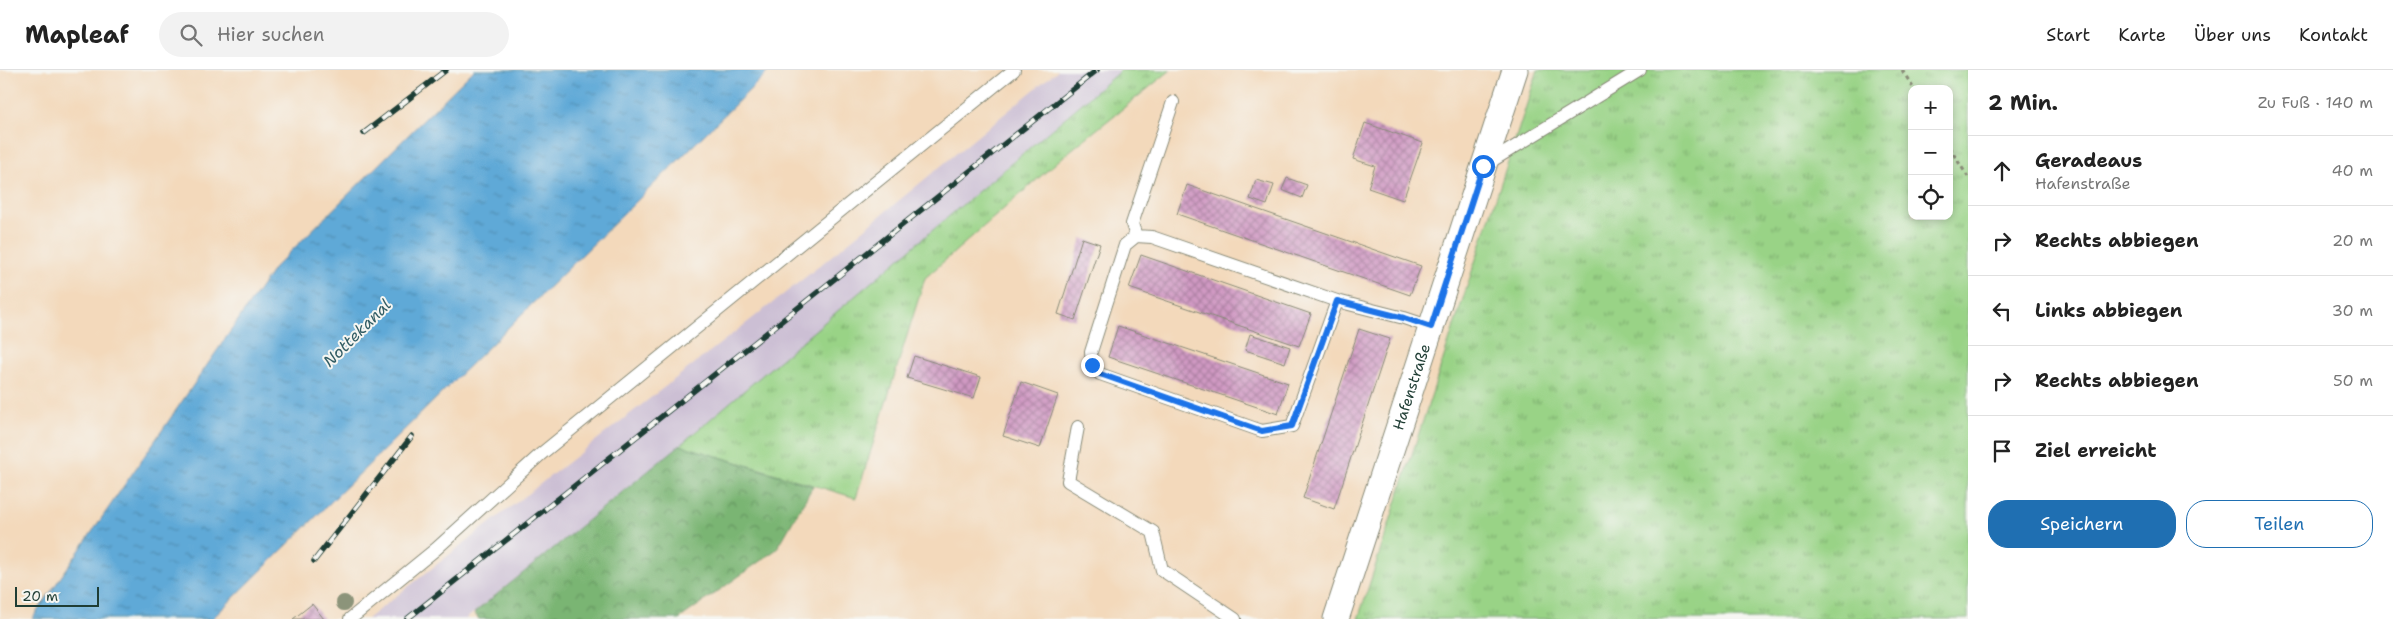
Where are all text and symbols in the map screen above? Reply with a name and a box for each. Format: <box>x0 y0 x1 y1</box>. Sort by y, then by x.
search box <box>159 12 509 57</box>
text: Mapleaf <box>25 19 129 51</box>
icon: search <box>177 21 205 49</box>
text: Hier suchen <box>217 22 324 47</box>
text: Start <box>2046 23 2090 47</box>
text: Karte <box>2118 23 2166 47</box>
text: Über uns <box>2194 23 2271 47</box>
text: Kontakt <box>2299 23 2368 47</box>
map controls <box>1908 85 1953 220</box>
button: + <box>1908 85 1953 130</box>
text: 2 Min. <box>1988 89 2058 117</box>
text: Zu Fuß · 140 m <box>2258 92 2373 113</box>
button: − <box>1908 130 1953 175</box>
text: Geradeaus <box>2035 148 2142 173</box>
route start <box>1472 155 1495 178</box>
icon: ahead <box>1988 157 2016 185</box>
text: 40 m <box>2331 160 2373 181</box>
text: Hafenstraße <box>2035 173 2131 194</box>
button: locate <box>1908 175 1953 220</box>
icon: right <box>1988 227 2016 255</box>
text: Rechts abbiegen <box>2035 228 2199 253</box>
text: 20 m <box>2332 230 2373 251</box>
water label: Nottekanal <box>319 295 395 371</box>
icon: left <box>1988 297 2016 325</box>
text: Links abbiegen <box>2035 298 2182 323</box>
text: 30 m <box>2332 300 2373 321</box>
street label: Hafenstraße <box>1388 341 1435 433</box>
route end <box>1081 354 1104 377</box>
icon: right <box>1988 367 2016 395</box>
text: Rechts abbiegen <box>2035 368 2199 393</box>
text: 50 m <box>2333 370 2373 391</box>
icon: arrive <box>1988 437 2016 465</box>
text: Ziel erreicht <box>2035 438 2156 463</box>
button: Speichern <box>1988 500 2176 548</box>
button: Teilen <box>2186 500 2373 548</box>
scale bar <box>15 584 99 607</box>
text: 20 m <box>22 587 58 605</box>

